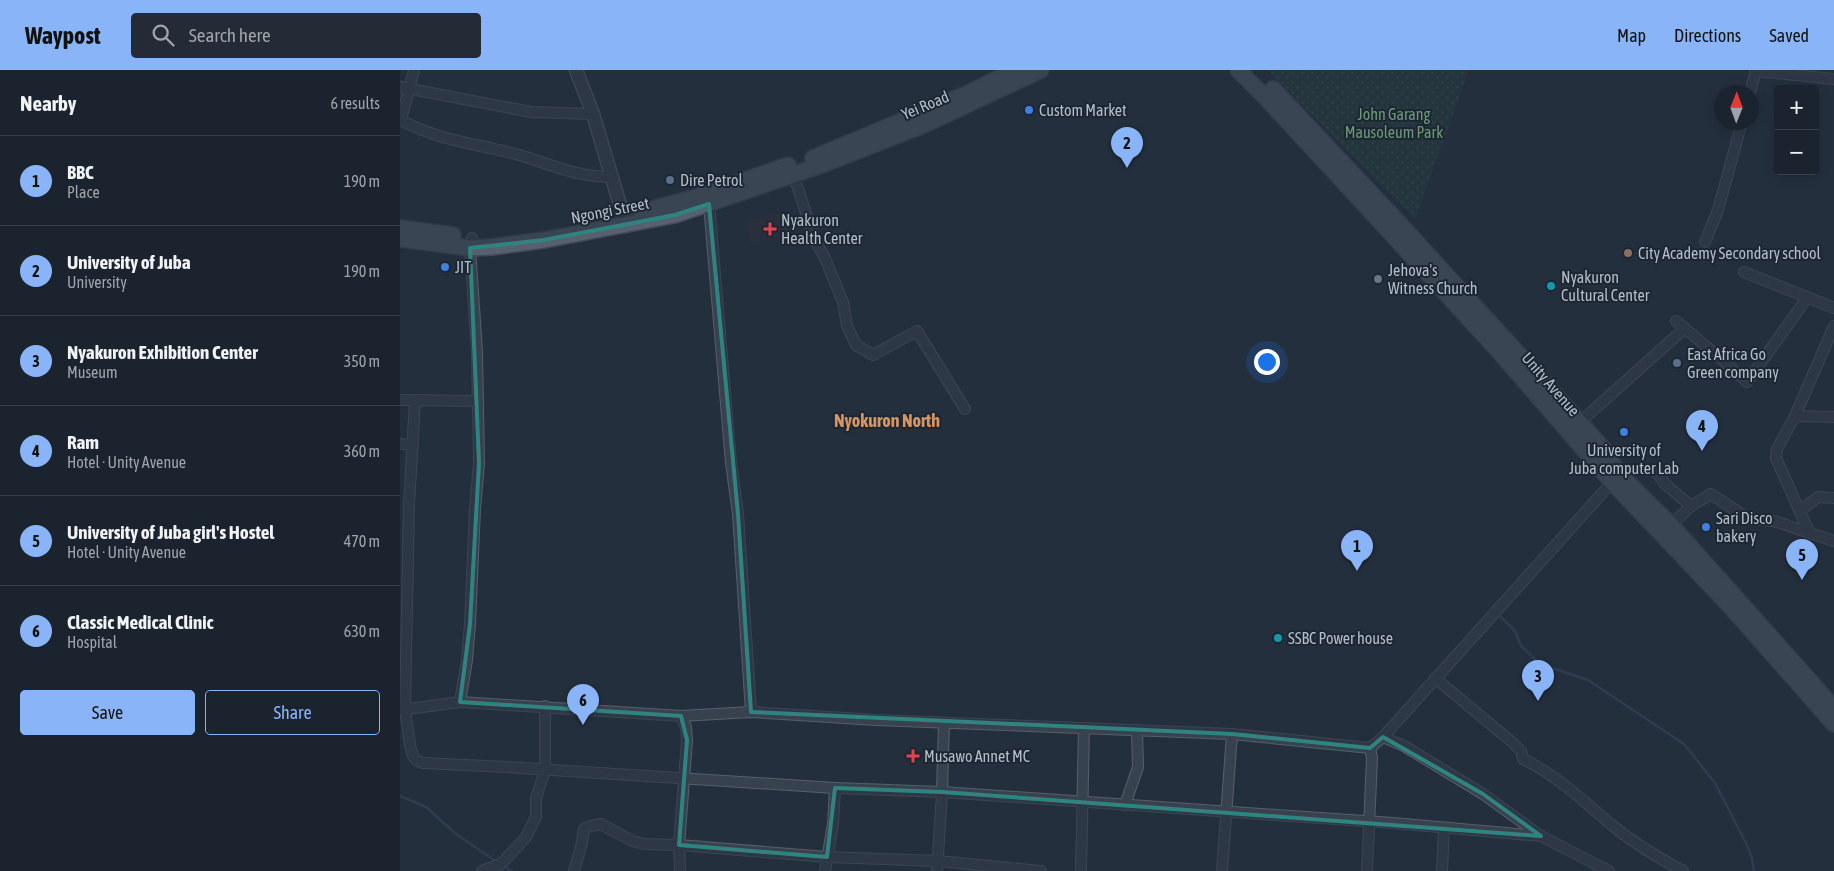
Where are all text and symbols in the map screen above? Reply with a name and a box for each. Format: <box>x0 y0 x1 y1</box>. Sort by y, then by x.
search box <box>131 13 481 58</box>
icon: search <box>149 21 177 49</box>
text: Waypost <box>25 22 101 49</box>
text: Search here <box>189 24 271 46</box>
text: Map <box>1617 25 1646 46</box>
text: Directions <box>1674 25 1741 46</box>
text: Saved <box>1769 25 1809 46</box>
north arrow <box>1714 85 1759 130</box>
map controls <box>1774 85 1819 175</box>
button: + <box>1774 85 1819 130</box>
street label: Yei Road <box>899 87 951 123</box>
text: Nearby <box>20 91 76 115</box>
text: 6 results <box>330 94 380 112</box>
place label: Custom Market <box>1039 101 1127 119</box>
marker: Custom Market <box>1023 104 1035 116</box>
park label: John Garang Mausoleum Park <box>1345 105 1443 141</box>
pin: 2 <box>1111 127 1143 168</box>
button: − <box>1774 130 1819 175</box>
text: BBC <box>67 161 94 183</box>
place label: Dire Petrol <box>680 171 744 189</box>
text: 1 <box>32 172 40 190</box>
text: 190 m <box>344 172 380 190</box>
marker: Dire Petrol <box>664 174 676 186</box>
text: Place <box>67 183 100 201</box>
street label: Ngongi Street <box>569 194 651 227</box>
place label: Nyakuron Health Center <box>781 211 863 247</box>
marker: Nyakuron Health Center <box>763 222 777 236</box>
place label: City Academy Secondary school <box>1638 244 1822 263</box>
marker: City Academy Secondary school <box>1622 247 1634 259</box>
text: University of Juba <box>67 251 191 273</box>
place label: JIT <box>455 258 471 276</box>
marker: JIT <box>439 261 451 273</box>
place label: Jehova's Witness Church <box>1388 261 1478 297</box>
text: 2 <box>32 262 40 280</box>
text: 190 m <box>344 262 380 280</box>
place label: Nyakuron Cultural Center <box>1561 268 1650 304</box>
text: University <box>67 273 127 291</box>
marker: Jehova's Witness Church <box>1372 273 1384 285</box>
marker: Nyakuron Cultural Center <box>1545 280 1557 292</box>
text: Nyakuron Exhibition Center <box>67 341 258 363</box>
place label: East Africa Go Green company <box>1687 345 1779 382</box>
street label: Unity Avenue <box>1518 348 1584 420</box>
your location <box>1254 349 1280 375</box>
text: 3 <box>32 352 40 370</box>
text: 350 m <box>344 352 380 370</box>
marker: East Africa Go Green company <box>1671 357 1683 369</box>
text: Museum <box>67 363 118 381</box>
district label: Nyokuron North <box>834 410 940 431</box>
pin: 4 <box>1686 410 1718 451</box>
marker: University of Juba computer Lab <box>1618 426 1630 438</box>
text: Ram <box>67 431 99 453</box>
place label: University of Juba computer Lab <box>1569 441 1679 478</box>
text: 4 <box>32 442 40 460</box>
text: 360 m <box>344 442 380 460</box>
text: Hotel · Unity Avenue <box>67 453 186 471</box>
place label: Sari Disco bakery <box>1716 509 1772 546</box>
text: University of Juba girl's Hostel <box>67 521 274 543</box>
marker: Sari Disco bakery <box>1700 521 1712 533</box>
pin: 1 <box>1341 530 1373 571</box>
text: 5 <box>32 532 40 550</box>
text: 470 m <box>344 532 380 550</box>
pin: 5 <box>1786 539 1818 580</box>
text: Hotel · Unity Avenue <box>67 543 186 561</box>
text: Classic Medical Clinic <box>67 611 214 633</box>
text: 6 <box>32 622 40 640</box>
text: 630 m <box>344 622 380 640</box>
place label: SSBC Power house <box>1288 629 1393 647</box>
marker: SSBC Power house <box>1272 632 1284 644</box>
text: Hospital <box>67 633 117 651</box>
pin: 3 <box>1522 660 1554 701</box>
pin: 6 <box>567 684 599 725</box>
button: Save <box>20 690 195 735</box>
button: Share <box>205 690 380 735</box>
place label: Musawo Annet MC <box>924 747 1030 765</box>
marker: Musawo Annet MC <box>906 749 920 763</box>

